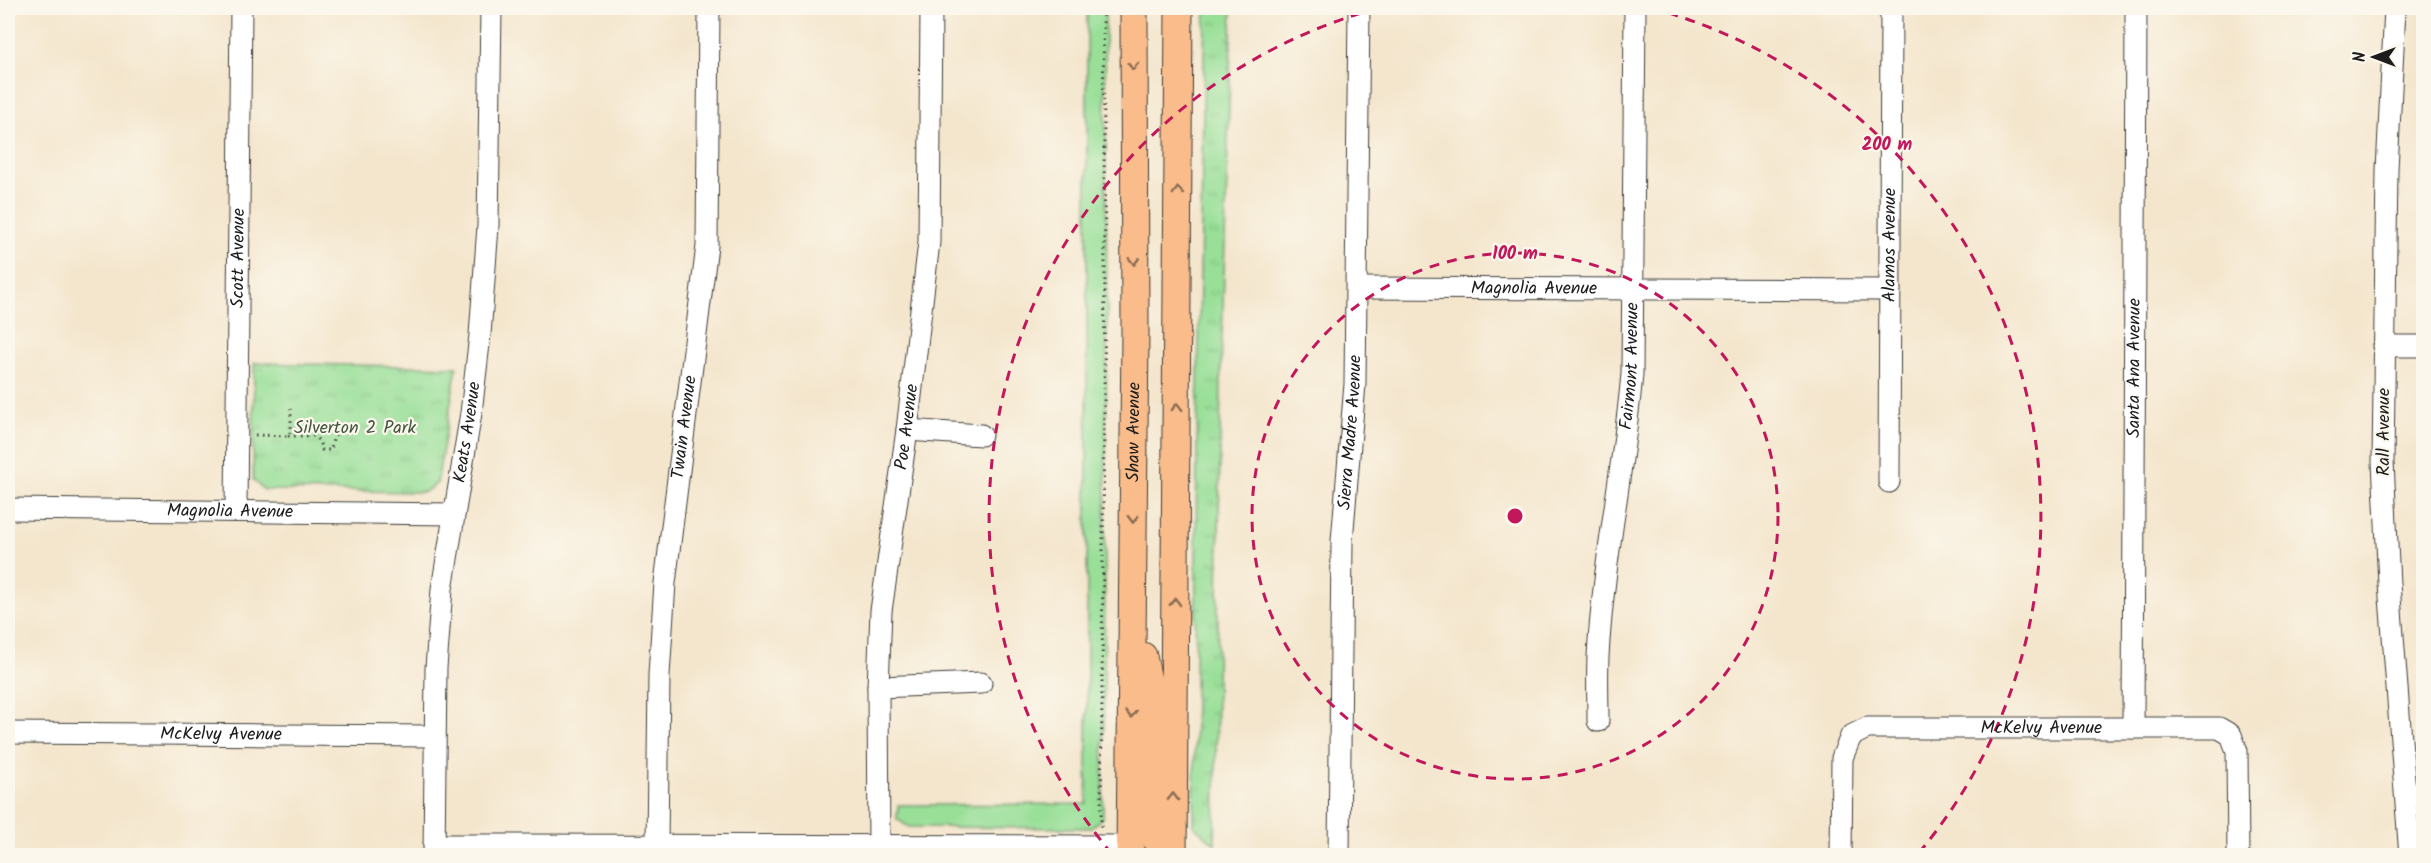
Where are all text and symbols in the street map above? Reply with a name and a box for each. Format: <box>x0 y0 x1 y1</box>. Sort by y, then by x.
north arrow <box>2344 27 2404 87</box>
text: N <box>2348 52 2373 62</box>
one-way arrow <box>1127 61 1139 70</box>
text: 200 m <box>1862 131 1913 160</box>
one-way arrow <box>1172 187 1184 196</box>
street label: Alamos Avenue <box>1875 188 1905 302</box>
street label: Scott Avenue <box>224 208 254 308</box>
text: 100 m <box>1492 240 1538 269</box>
one-way arrow <box>1128 256 1140 265</box>
street label: Magnolia Avenue <box>1471 274 1597 303</box>
street label: Santa Ana Avenue <box>2120 298 2149 438</box>
street label: Fairmont Avenue <box>1612 302 1647 431</box>
street label: Sierra Madre Avenue <box>1330 355 1370 511</box>
street label: Twain Avenue <box>664 374 705 481</box>
street label: Keats Avenue <box>445 380 489 485</box>
street label: Poe Avenue <box>887 382 927 472</box>
street label: Shaw Avenue <box>1119 382 1149 482</box>
street label: Rall Avenue <box>2370 388 2399 476</box>
one-way arrow <box>1171 403 1183 412</box>
park label: Silverton 2 Park <box>294 414 417 443</box>
street label: Magnolia Avenue <box>167 496 293 527</box>
centre of rings <box>1505 506 1525 526</box>
one-way arrow <box>1127 514 1139 523</box>
one-way arrow <box>1169 598 1181 607</box>
one-way arrow <box>1125 709 1137 718</box>
street label: McKelvy Avenue <box>1980 714 2102 743</box>
street label: McKelvy Avenue <box>160 720 282 749</box>
one-way arrow <box>1167 793 1179 802</box>

